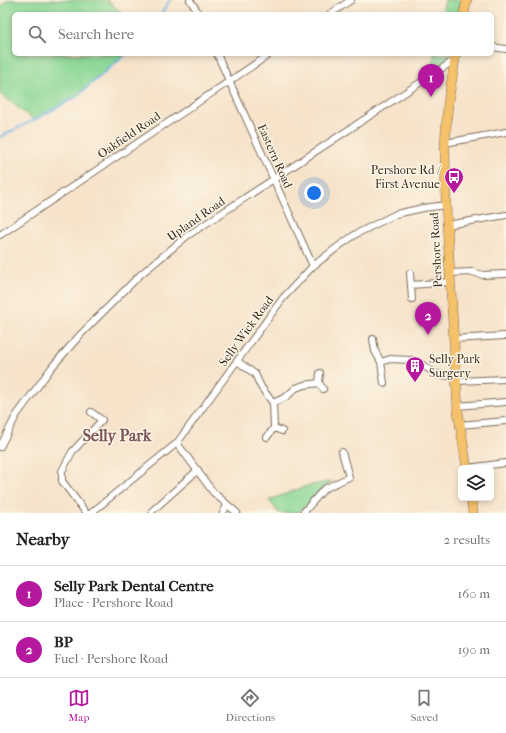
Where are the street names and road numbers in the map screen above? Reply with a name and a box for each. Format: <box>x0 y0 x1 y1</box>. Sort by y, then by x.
street label: Oakfield Road <box>95 109 163 161</box>
street label: Eastern Road <box>255 122 296 191</box>
street label: Upland Road <box>164 194 228 244</box>
street label: Pershore Road <box>427 212 445 288</box>
street label: Selly Wick Road <box>216 293 276 369</box>

